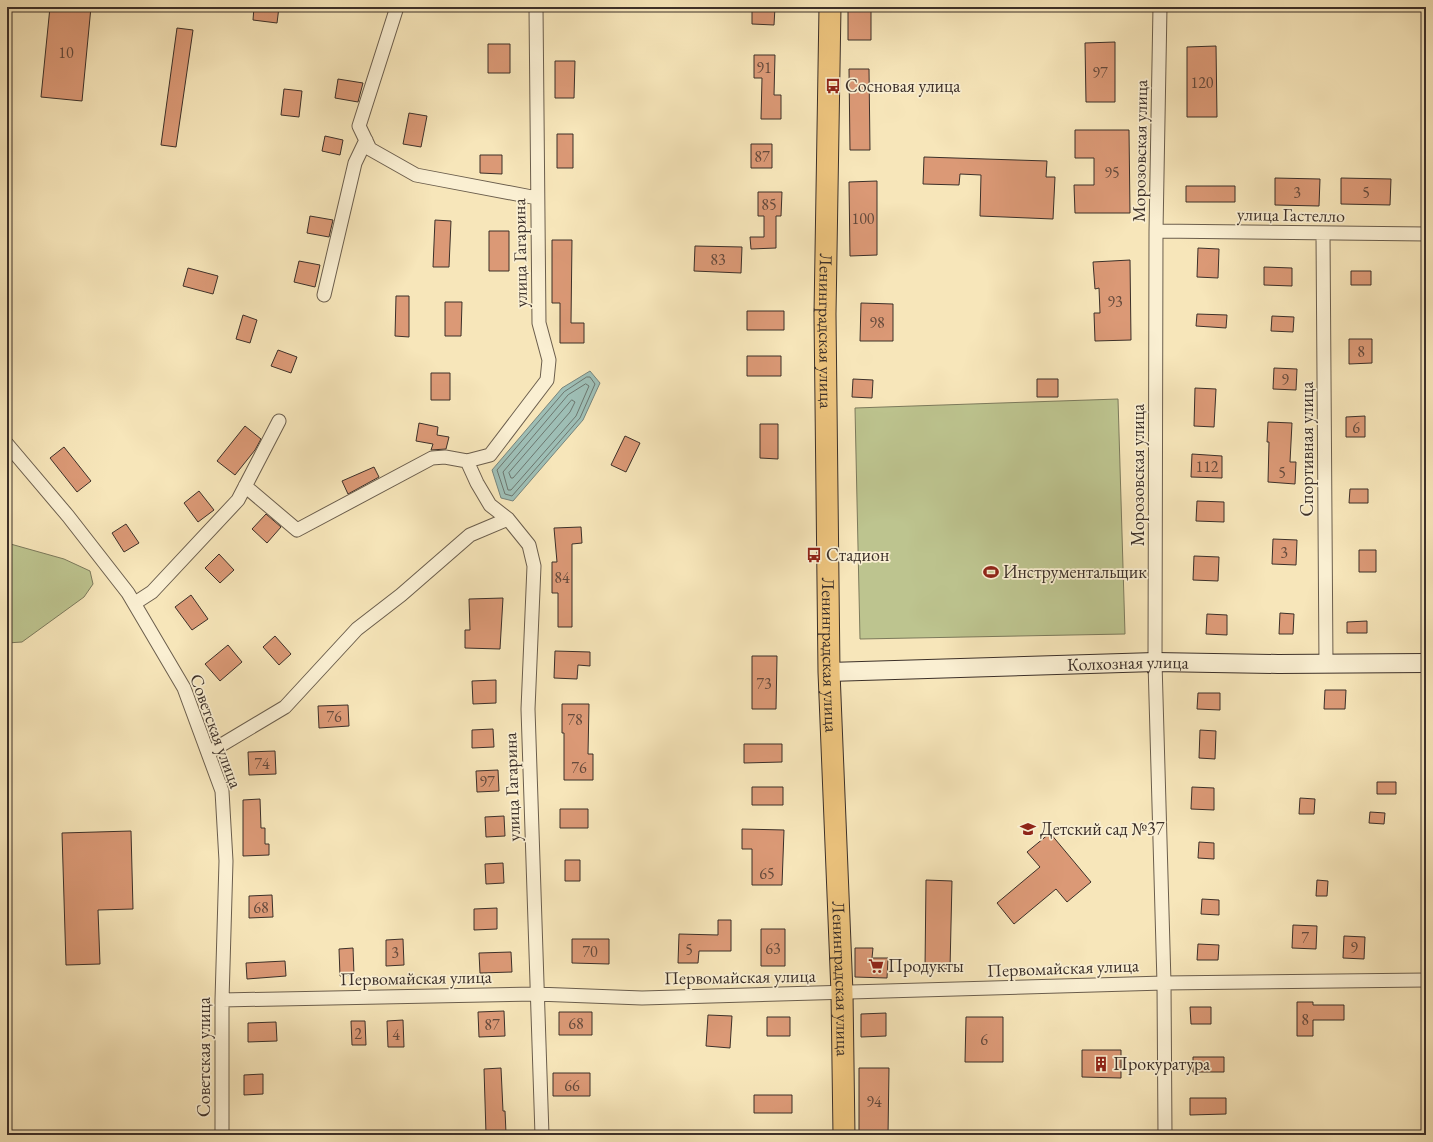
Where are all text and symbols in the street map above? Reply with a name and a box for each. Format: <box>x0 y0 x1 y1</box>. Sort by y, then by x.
house number: 10 <box>58 42 74 63</box>
house number: 91 <box>756 57 772 78</box>
house number: 97 <box>1092 62 1108 83</box>
house number: 120 <box>1190 72 1214 93</box>
place label: Сосновая улица <box>845 74 961 97</box>
bus stop icon: Сосновая улица <box>824 77 842 95</box>
street label: Морозовская улица <box>1127 79 1152 222</box>
house number: 87 <box>754 146 770 167</box>
house number: 95 <box>1104 162 1120 183</box>
house number: 3 <box>1293 182 1301 203</box>
house number: 5 <box>1362 182 1370 203</box>
house number: 85 <box>761 194 777 215</box>
street label: улица Гагарина <box>507 197 532 308</box>
street label: улица Гастелло <box>1237 202 1345 227</box>
house number: 100 <box>851 208 875 229</box>
house number: 83 <box>710 249 726 270</box>
street label: Ленинградская улица <box>814 253 838 409</box>
house number: 93 <box>1107 291 1123 312</box>
house number: 98 <box>869 312 885 333</box>
house number: 8 <box>1357 341 1365 362</box>
house number: 9 <box>1281 369 1289 390</box>
street label: Спортивная улица <box>1295 381 1318 516</box>
street label: Морозовская улица <box>1126 403 1149 546</box>
house number: 6 <box>1352 417 1360 438</box>
house number: 112 <box>1195 456 1219 477</box>
house number: 5 <box>1278 462 1286 483</box>
house number: 3 <box>1280 542 1288 563</box>
place label: Стадион <box>826 543 889 566</box>
bus stop icon: Стадион <box>805 546 823 564</box>
place label: Инструментальщик <box>1003 560 1147 583</box>
sports icon: Инструментальщик <box>982 563 1000 581</box>
house number: 84 <box>554 567 570 588</box>
street label: Ленинградская улица <box>817 577 843 734</box>
street label: Колхозная улица <box>1067 650 1190 676</box>
street label: Советская улица <box>185 671 248 792</box>
house number: 73 <box>756 673 772 694</box>
house number: 76 <box>326 706 342 727</box>
house number: 78 <box>567 709 583 730</box>
street label: улица Гагарина <box>498 731 525 842</box>
house number: 74 <box>254 753 270 774</box>
house number: 76 <box>571 757 587 778</box>
house number: 97 <box>479 771 495 792</box>
place label: Детский сад №37 <box>1040 817 1165 840</box>
school or university icon: Детский сад №37 <box>1019 820 1037 838</box>
house number: 65 <box>759 863 775 884</box>
house number: 68 <box>253 897 269 918</box>
street label: Ленинградская улица <box>827 901 855 1057</box>
house number: 7 <box>1301 927 1309 948</box>
house number: 9 <box>1350 937 1358 958</box>
house number: 63 <box>765 938 781 959</box>
house number: 5 <box>685 939 693 960</box>
house number: 70 <box>582 941 598 962</box>
house number: 3 <box>391 942 399 963</box>
street label: Первомайская улица <box>987 953 1140 982</box>
place label: Продукты <box>888 954 964 977</box>
supermarket icon: Продукты <box>867 957 885 975</box>
street label: Первомайская улица <box>664 964 817 989</box>
street label: Первомайская улица <box>340 965 493 990</box>
street label: Советская улица <box>192 996 215 1117</box>
house number: 8 <box>1301 1009 1309 1030</box>
house number: 68 <box>568 1013 584 1034</box>
house number: 87 <box>484 1014 500 1035</box>
house number: 2 <box>354 1023 362 1044</box>
house number: 4 <box>392 1024 400 1045</box>
house number: 6 <box>980 1029 988 1050</box>
place label: Прокуратура <box>1113 1052 1211 1075</box>
building icon: Прокуратура <box>1092 1055 1110 1073</box>
house number: 66 <box>564 1075 580 1096</box>
house number: 94 <box>866 1091 882 1112</box>

